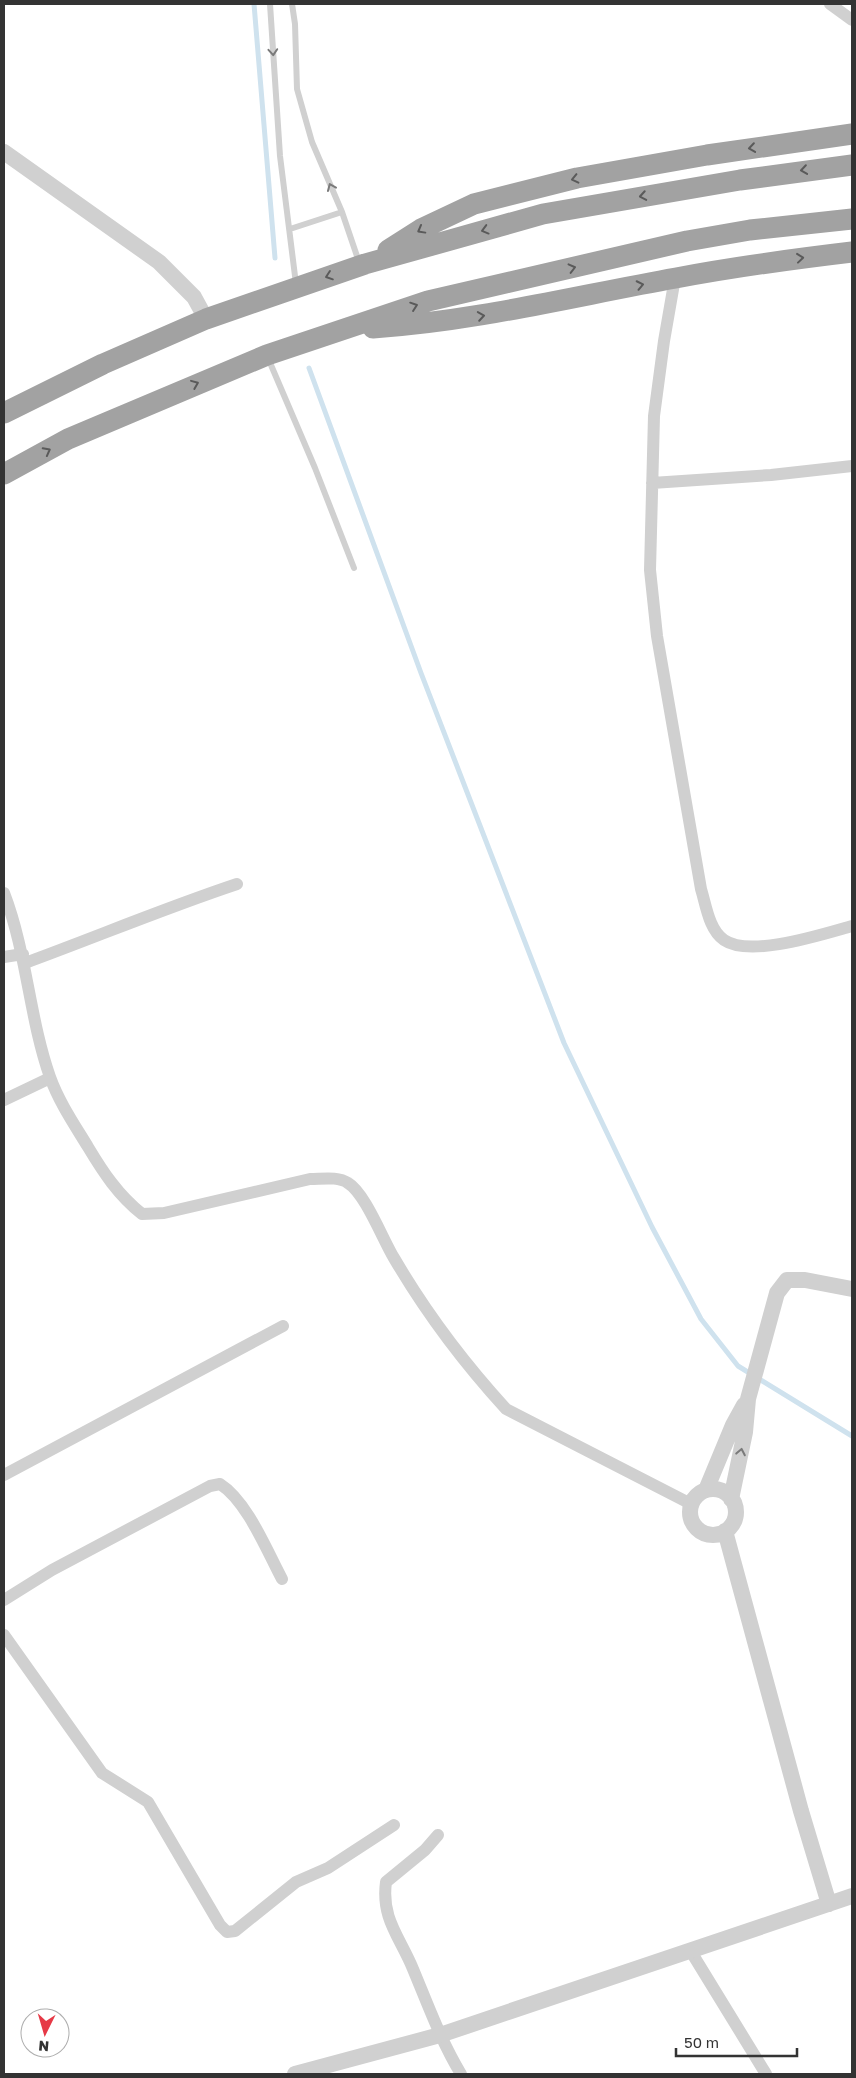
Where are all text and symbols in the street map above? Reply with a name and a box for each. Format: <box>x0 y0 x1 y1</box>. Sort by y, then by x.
one-way arrow <box>268 49 279 57</box>
one-way arrow <box>748 142 756 153</box>
one-way arrow <box>800 165 808 175</box>
one-way arrow <box>570 173 579 184</box>
one-way arrow <box>327 183 337 192</box>
one-way arrow <box>639 191 648 201</box>
one-way arrow <box>418 224 427 234</box>
one-way arrow <box>481 225 489 235</box>
one-way arrow <box>797 253 805 264</box>
one-way arrow <box>567 263 576 274</box>
one-way arrow <box>325 270 334 280</box>
one-way arrow <box>636 280 644 291</box>
one-way arrow <box>409 302 418 312</box>
one-way arrow <box>476 312 485 322</box>
one-way arrow <box>190 380 199 391</box>
one-way arrow <box>41 447 50 457</box>
one-way arrow <box>735 1447 746 1456</box>
north arrow <box>20 2008 70 2058</box>
scale bar <box>676 2026 797 2058</box>
text: 50 m <box>684 2033 719 2051</box>
text: N <box>38 2038 50 2055</box>

